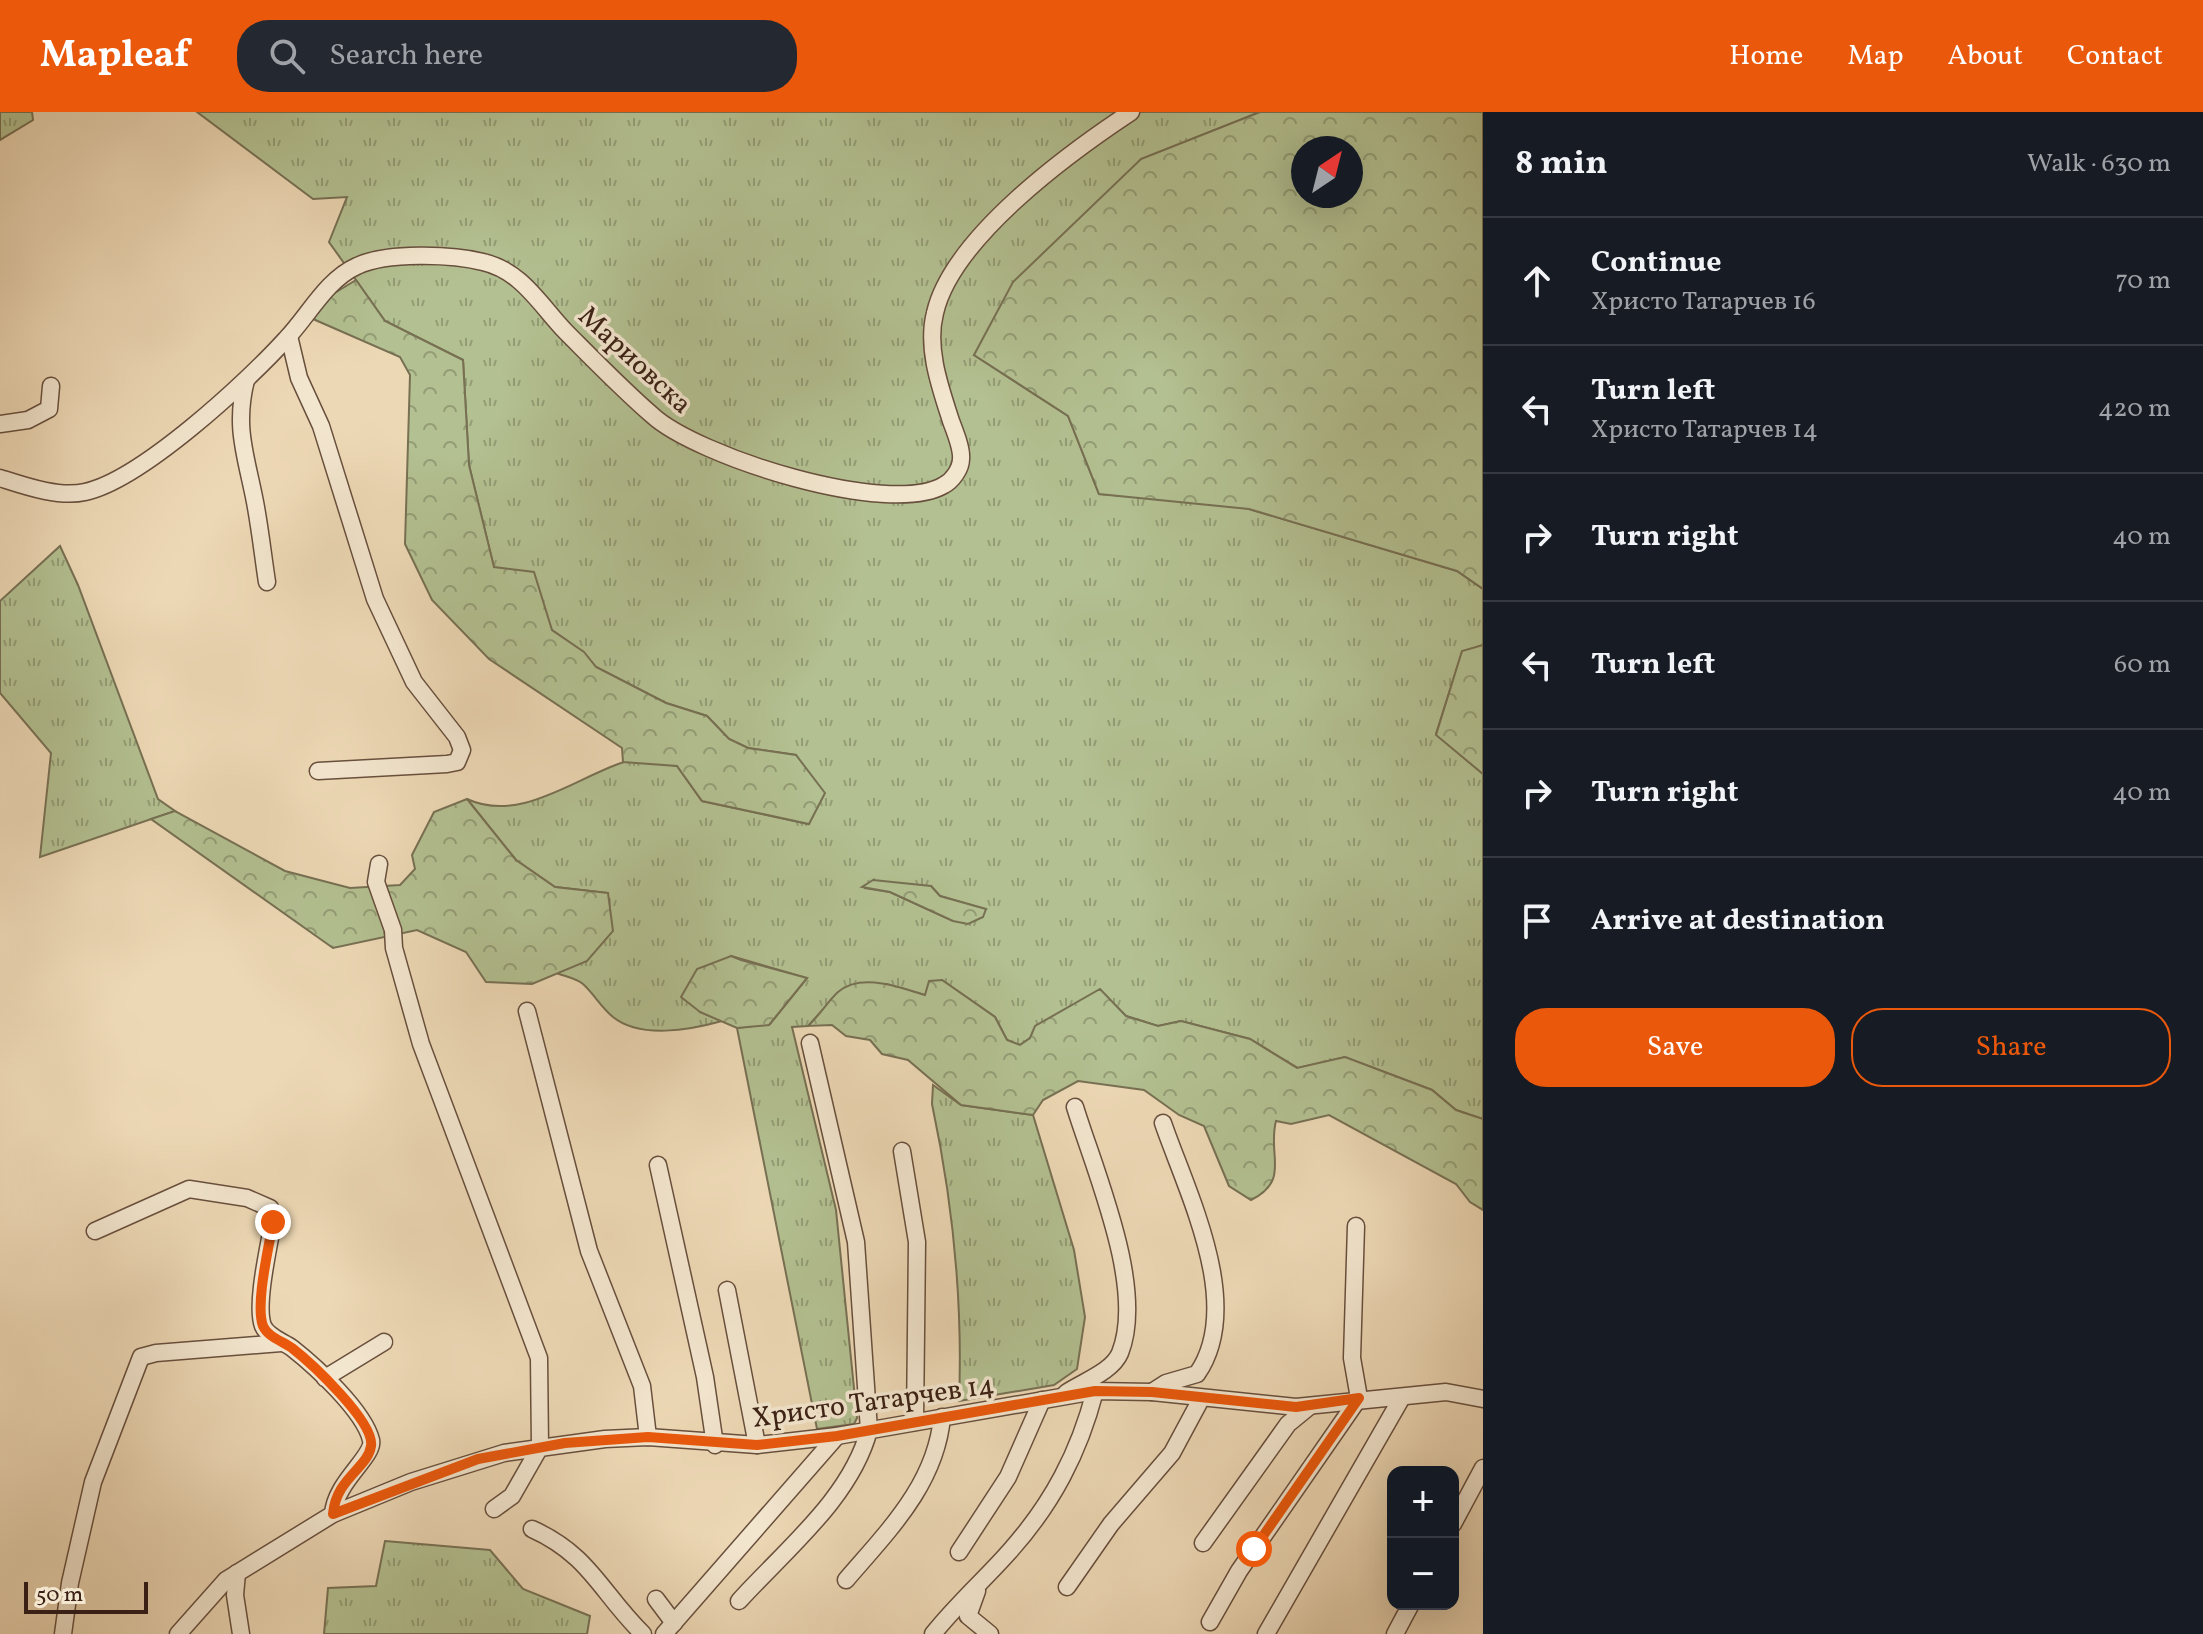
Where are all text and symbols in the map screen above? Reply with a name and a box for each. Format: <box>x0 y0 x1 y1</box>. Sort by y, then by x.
search box <box>237 20 797 92</box>
text: Mapleaf <box>40 30 189 83</box>
icon: search <box>265 34 309 78</box>
text: Search here <box>329 35 483 77</box>
text: Home <box>1729 37 1803 76</box>
text: Map <box>1847 37 1903 76</box>
text: About <box>1947 37 2023 76</box>
text: Contact <box>2067 37 2163 76</box>
north arrow <box>1291 136 1363 208</box>
text: 8 min <box>1515 141 1608 188</box>
text: Walk · 630 m <box>2027 146 2171 182</box>
text: Continue <box>1591 242 1722 284</box>
icon: ahead <box>1515 259 1559 303</box>
text: 70 m <box>2116 263 2171 299</box>
text: Христо Татарчев 16 <box>1591 284 1816 320</box>
street label: Мариовска <box>569 298 700 424</box>
text: Turn left <box>1591 370 1715 412</box>
icon: left <box>1515 387 1559 431</box>
text: 420 m <box>2098 391 2171 427</box>
text: Христо Татарчев 14 <box>1591 412 1818 448</box>
icon: right <box>1515 515 1559 559</box>
text: Turn right <box>1591 516 1739 558</box>
text: 40 m <box>2112 519 2171 555</box>
icon: left <box>1515 643 1559 687</box>
text: Turn left <box>1591 644 1715 686</box>
text: 60 m <box>2114 647 2171 683</box>
icon: right <box>1515 771 1559 815</box>
text: Turn right <box>1591 772 1739 814</box>
text: 40 m <box>2112 775 2171 811</box>
icon: arrive <box>1515 899 1559 943</box>
text: Arrive at destination <box>1591 900 1885 942</box>
button: Save <box>1515 1008 1835 1087</box>
button: Share <box>1851 1008 2171 1087</box>
route end <box>255 1204 291 1240</box>
street label: Христо Татарчев 14 <box>750 1366 997 1439</box>
map controls <box>1387 1466 1459 1610</box>
button: + <box>1387 1466 1459 1538</box>
route start <box>1236 1531 1272 1567</box>
button: − <box>1387 1538 1459 1610</box>
scale bar <box>24 1578 148 1614</box>
text: 50 m <box>36 1580 83 1611</box>

